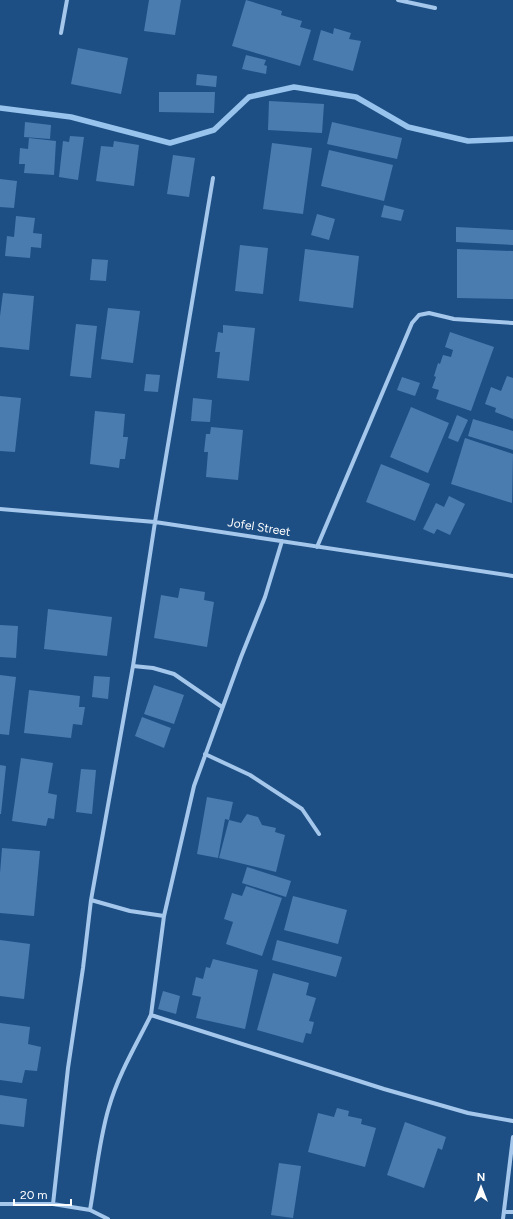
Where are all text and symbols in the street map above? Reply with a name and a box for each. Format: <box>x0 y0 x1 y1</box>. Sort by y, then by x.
street label: Jofel Street <box>227 515 292 539</box>
north arrow <box>461 1167 501 1207</box>
text: N <box>477 1171 485 1184</box>
scale bar <box>14 1181 71 1207</box>
text: 20 m <box>20 1188 48 1202</box>

